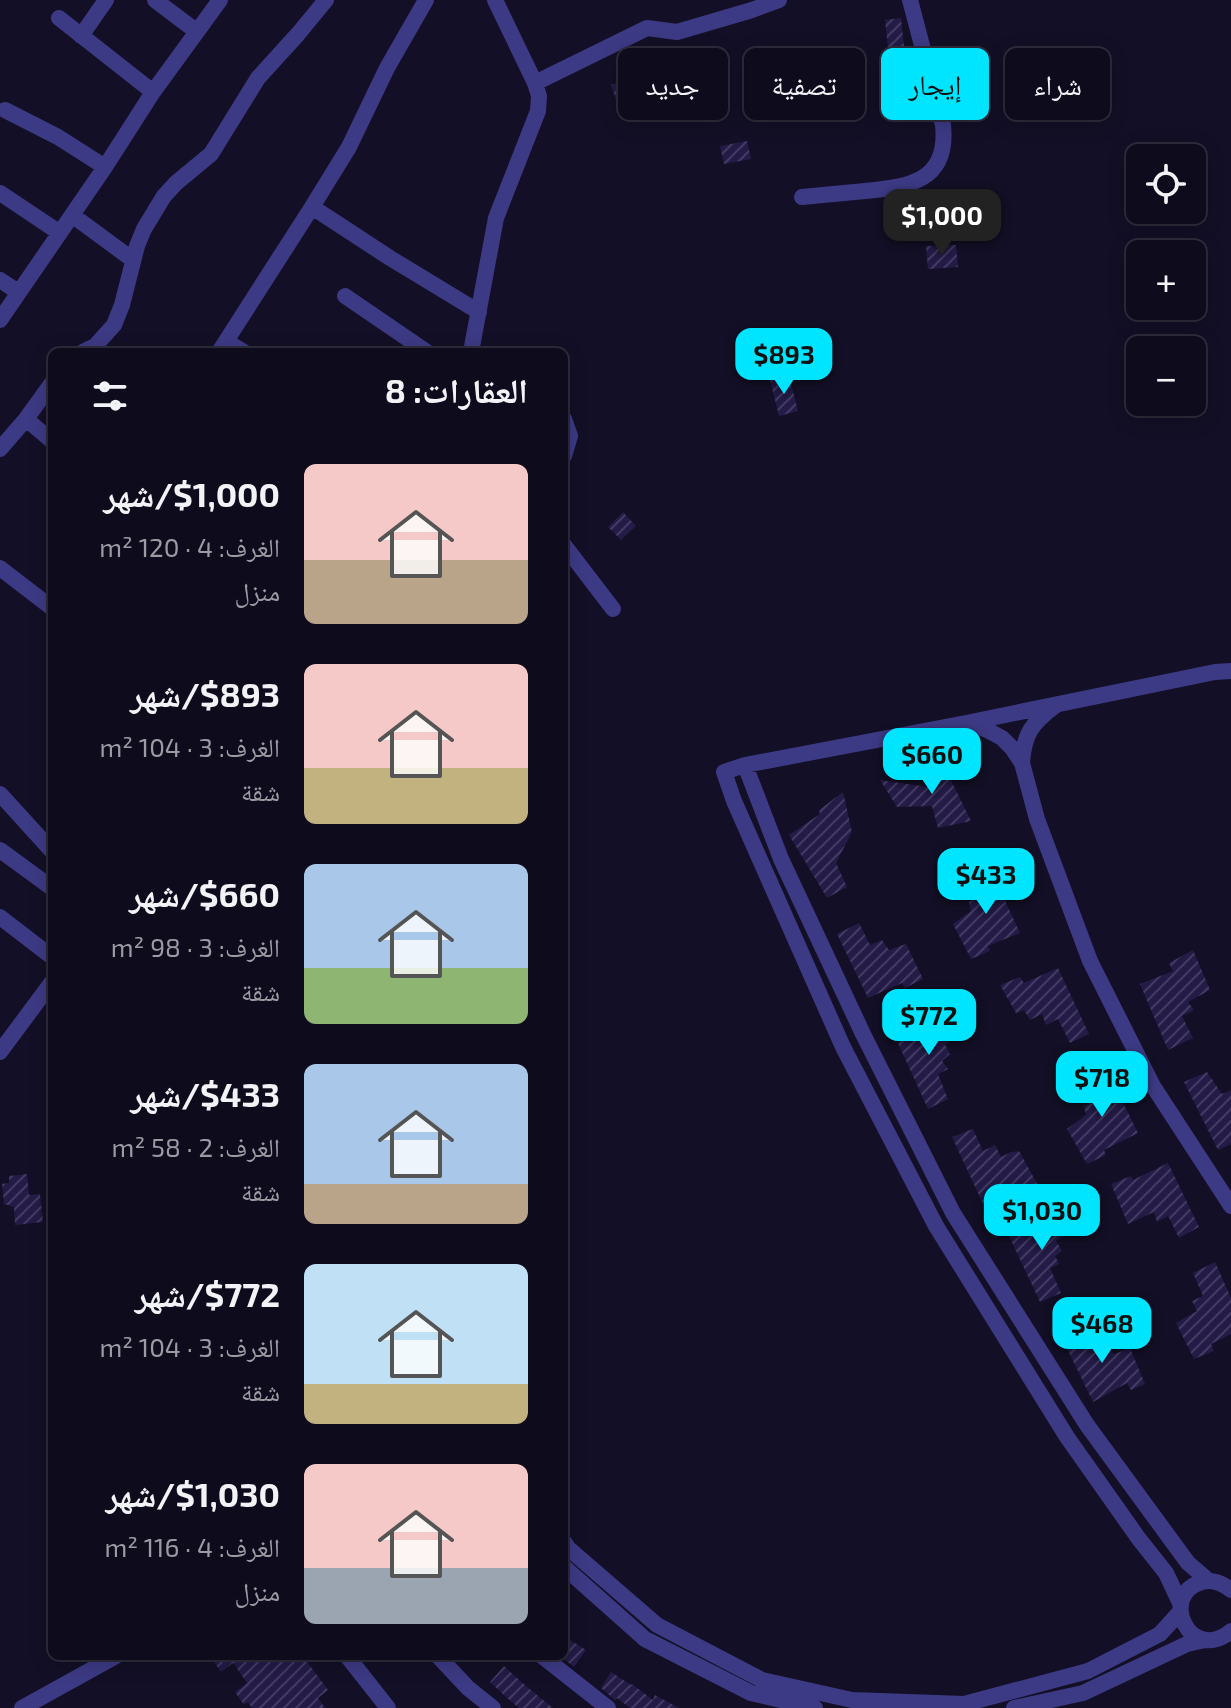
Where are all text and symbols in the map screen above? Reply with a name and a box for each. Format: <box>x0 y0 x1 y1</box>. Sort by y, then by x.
chip: جديد <box>618 48 728 120</box>
chip: تصفية <box>744 48 865 120</box>
chip: إيجار <box>881 48 989 120</box>
chip: شراء <box>1005 48 1110 120</box>
map controls <box>1126 144 1206 416</box>
button: locate <box>1126 144 1206 224</box>
pin: $1,000 <box>877 189 1007 257</box>
text: $1,000 <box>901 199 983 230</box>
button: + <box>1126 240 1206 320</box>
pin: $893 <box>737 328 831 396</box>
button: − <box>1126 336 1206 416</box>
text: $893 <box>753 338 815 369</box>
text: العقارات: 8 <box>385 369 528 410</box>
icon: filters <box>88 374 132 418</box>
text: $1,000/شهر <box>103 473 280 514</box>
icon: home <box>368 496 464 592</box>
text: الغرف: 4 · 120 m² <box>99 531 280 562</box>
text: منزل <box>235 575 280 606</box>
text: $893/شهر <box>130 673 280 714</box>
icon: home <box>368 696 464 792</box>
pin: $660 <box>885 728 979 796</box>
text: الغرف: 3 · 104 m² <box>99 731 280 762</box>
text: $660 <box>901 738 963 769</box>
text: شقة <box>241 775 280 806</box>
pin: $433 <box>939 848 1033 916</box>
text: $433 <box>955 858 1017 889</box>
text: $660/شهر <box>129 873 280 914</box>
icon: home <box>368 896 464 992</box>
text: الغرف: 3 · 98 m² <box>111 931 280 962</box>
text: شقة <box>241 975 280 1006</box>
pin: $772 <box>882 989 976 1057</box>
text: $772 <box>900 999 958 1030</box>
pin: $718 <box>1055 1051 1149 1119</box>
text: $718 <box>1074 1061 1130 1092</box>
text: $433/شهر <box>131 1073 280 1114</box>
icon: home <box>368 1096 464 1192</box>
text: الغرف: 2 · 58 m² <box>112 1131 280 1162</box>
text: شقة <box>241 1175 280 1206</box>
pin: $1,030 <box>977 1184 1107 1252</box>
text: $1,030 <box>1002 1194 1082 1225</box>
text: $772/شهر <box>135 1273 280 1314</box>
icon: home <box>368 1296 464 1392</box>
pin: $468 <box>1055 1297 1149 1365</box>
text: $468 <box>1070 1307 1134 1338</box>
text: الغرف: 3 · 104 m² <box>99 1331 280 1362</box>
text: شقة <box>241 1375 280 1406</box>
text: $1,030/شهر <box>106 1473 280 1514</box>
icon: home <box>368 1496 464 1592</box>
text: الغرف: 4 · 116 m² <box>104 1531 280 1562</box>
text: منزل <box>235 1575 280 1606</box>

